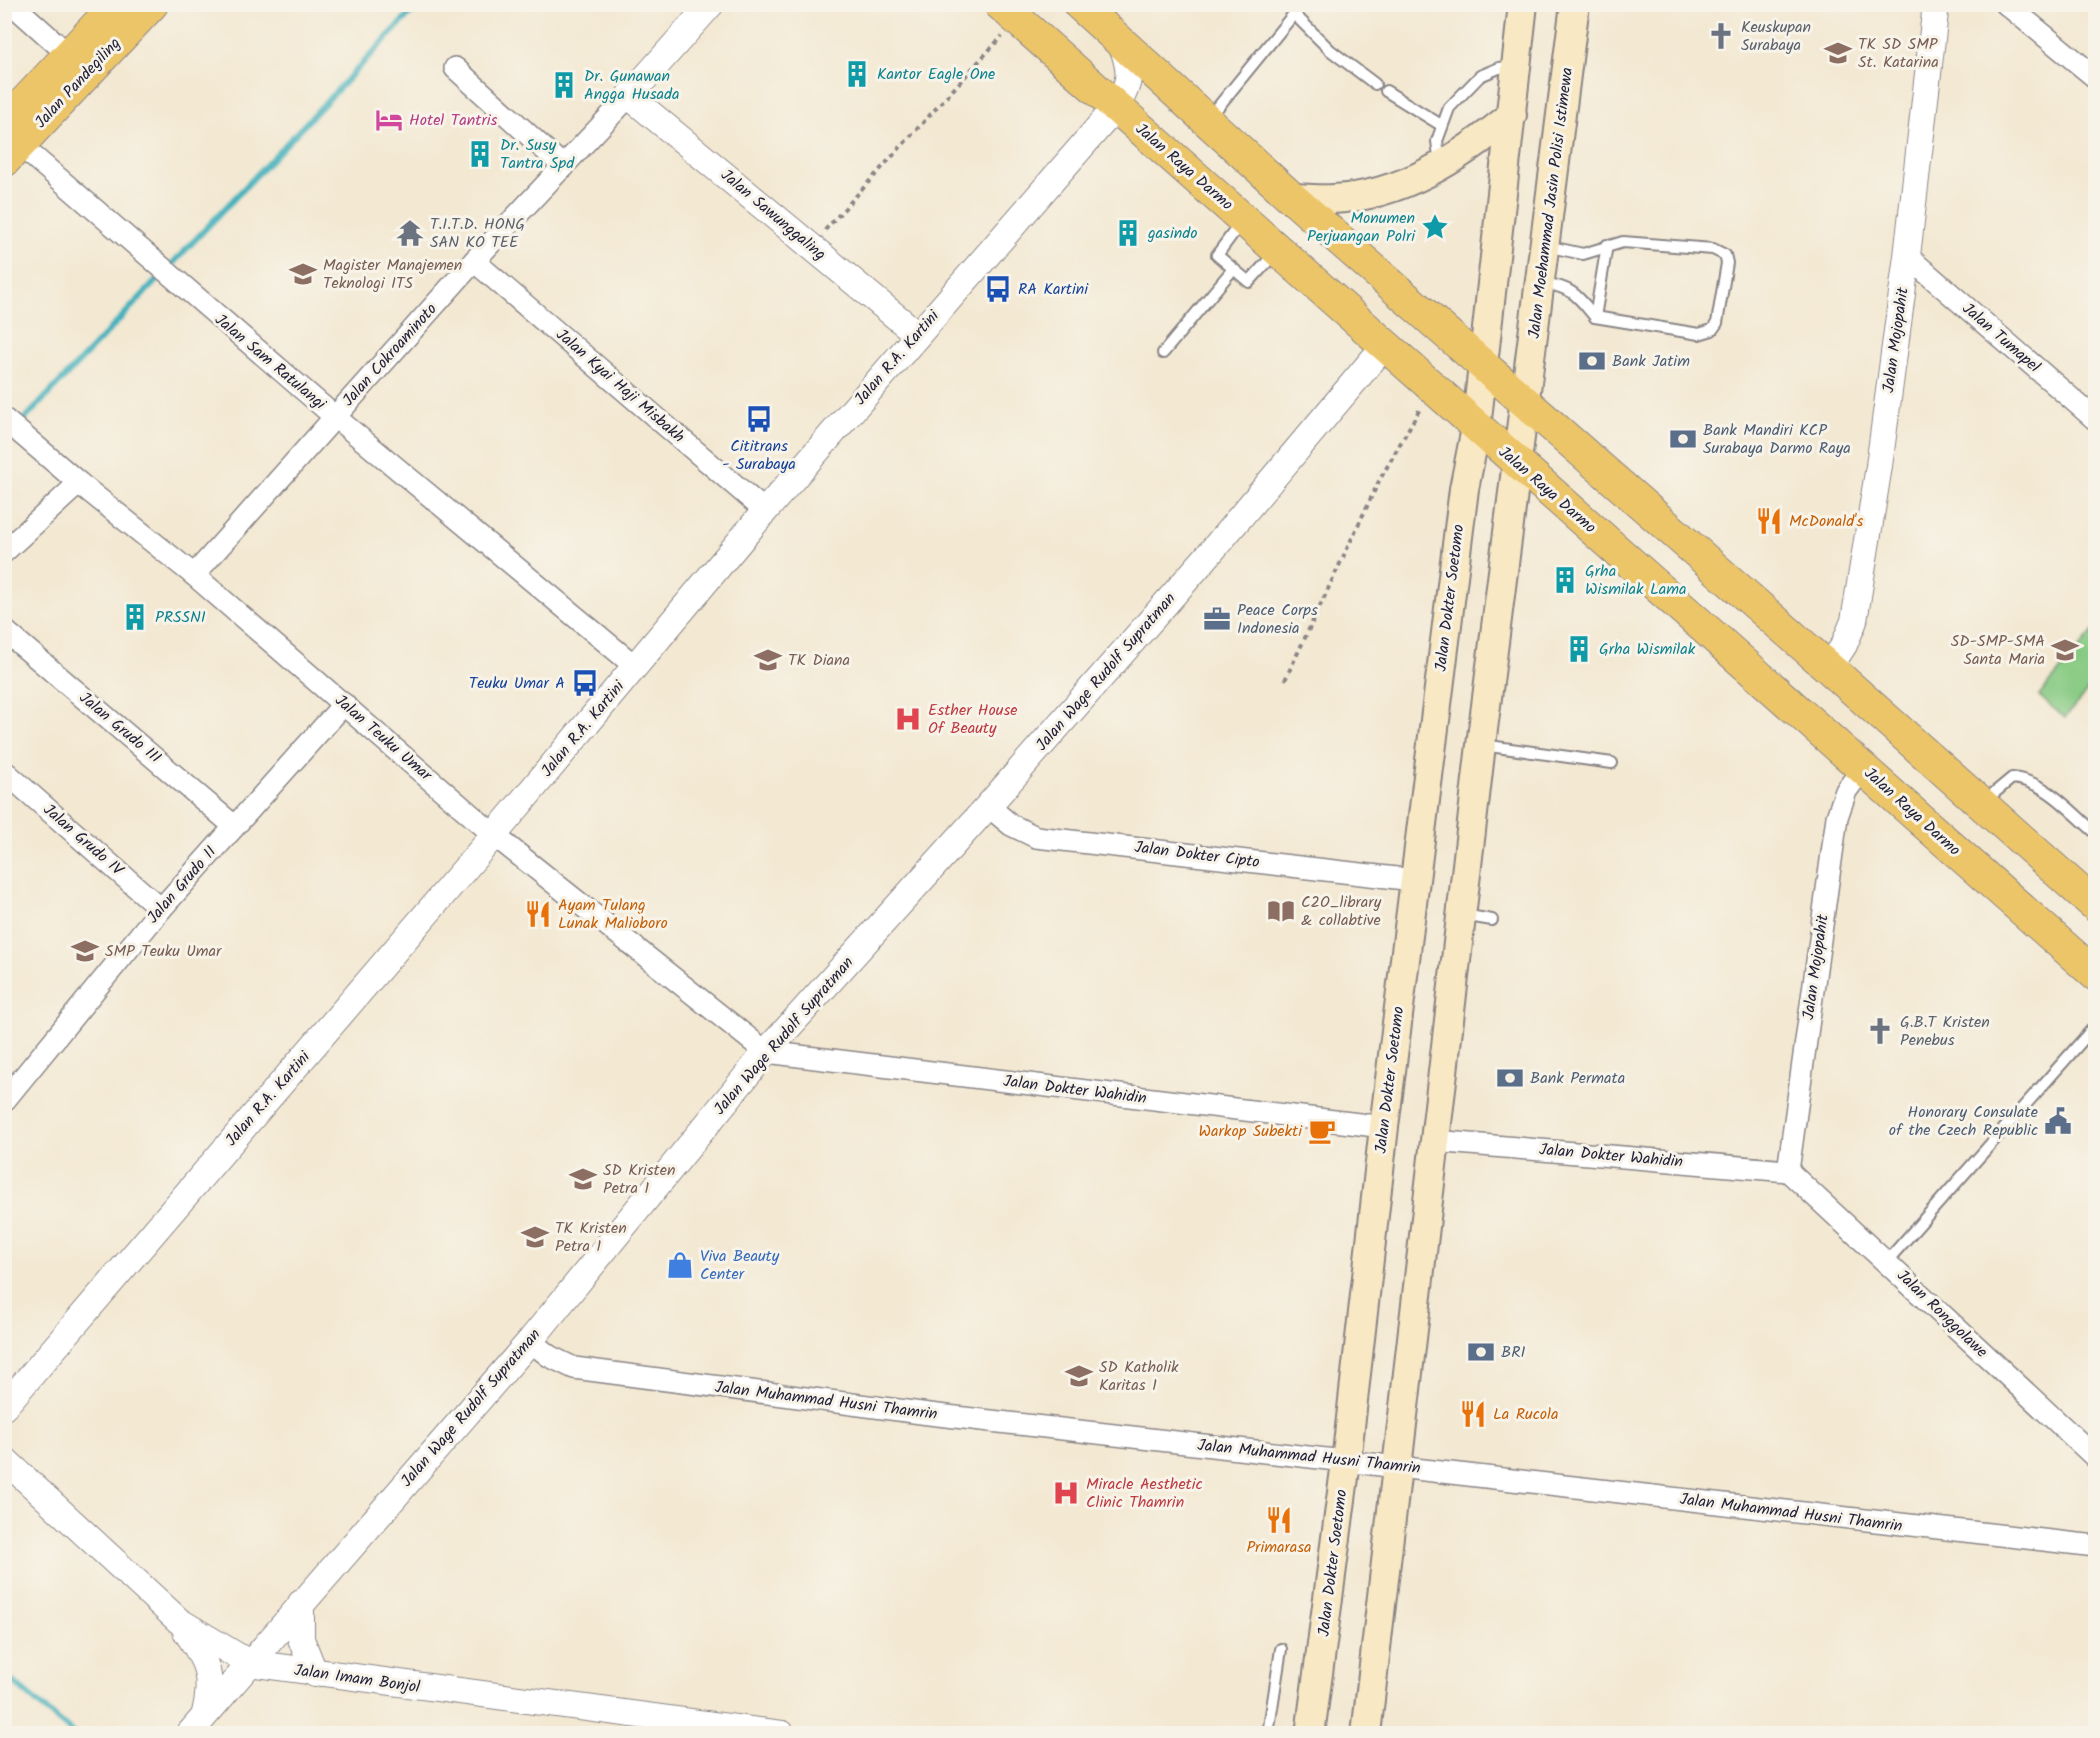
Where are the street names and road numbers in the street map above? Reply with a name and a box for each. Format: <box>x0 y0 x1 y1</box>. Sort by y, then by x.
street label: Jalan Pandegiling <box>29 32 127 134</box>
street label: Jalan Moehammad Jasin Polisi Istimewa <box>1522 66 1580 340</box>
street label: Jalan Raya Darmo <box>1129 117 1239 217</box>
street label: Jalan Sawunggaling <box>715 163 831 267</box>
street label: Jalan Mojopahit <box>1876 285 1916 394</box>
street label: Jalan Tumapel <box>1956 297 2046 379</box>
street label: Jalan Cokroaminoto <box>337 298 443 412</box>
street label: Jalan R.A. Kartini <box>849 304 946 411</box>
street label: Jalan Sam Ratulangi <box>209 308 332 417</box>
street label: Jalan Kyai Haji Misbakh <box>550 323 690 449</box>
street label: Jalan Raya Darmo <box>1492 440 1602 540</box>
street label: Jalan Dokter Soetomo <box>1429 523 1471 673</box>
street label: Jalan Wage Rudolf Supratman <box>1030 587 1182 757</box>
street label: Jalan R.A. Kartini <box>535 674 632 783</box>
street label: Jalan Grudo III <box>73 686 167 770</box>
street label: Jalan Teuku Umar <box>329 689 438 788</box>
street label: Jalan Raya Darmo <box>1858 762 1966 862</box>
street label: Jalan Grudo IV <box>37 798 130 883</box>
street label: Jalan Dokter Cipto <box>1133 835 1261 875</box>
street label: Jalan Grudo II <box>141 841 223 929</box>
street label: Jalan Mojopahit <box>1796 912 1836 1021</box>
street label: Jalan Wage Rudolf Supratman <box>708 951 860 1121</box>
street label: Jalan Dokter Soetomo <box>1369 1005 1411 1155</box>
street label: Jalan R.A. Kartini <box>220 1045 317 1152</box>
street label: Jalan Dokter Wahidin <box>1002 1069 1148 1111</box>
street label: Jalan Dokter Wahidin <box>1538 1137 1684 1175</box>
street label: Jalan Ronggolawe <box>1891 1264 1993 1364</box>
street label: Jalan Wage Rudolf Supratman <box>395 1323 547 1493</box>
street label: Jalan Muhammad Husni Thamrin <box>713 1375 939 1427</box>
street label: Jalan Muhammad Husni Thamrin <box>1196 1433 1422 1481</box>
street label: Jalan Muhammad Husni Thamrin <box>1678 1487 1904 1539</box>
street label: Jalan Dokter Soetomo <box>1312 1488 1354 1638</box>
street label: Jalan Imam Bonjol <box>292 1658 422 1700</box>

